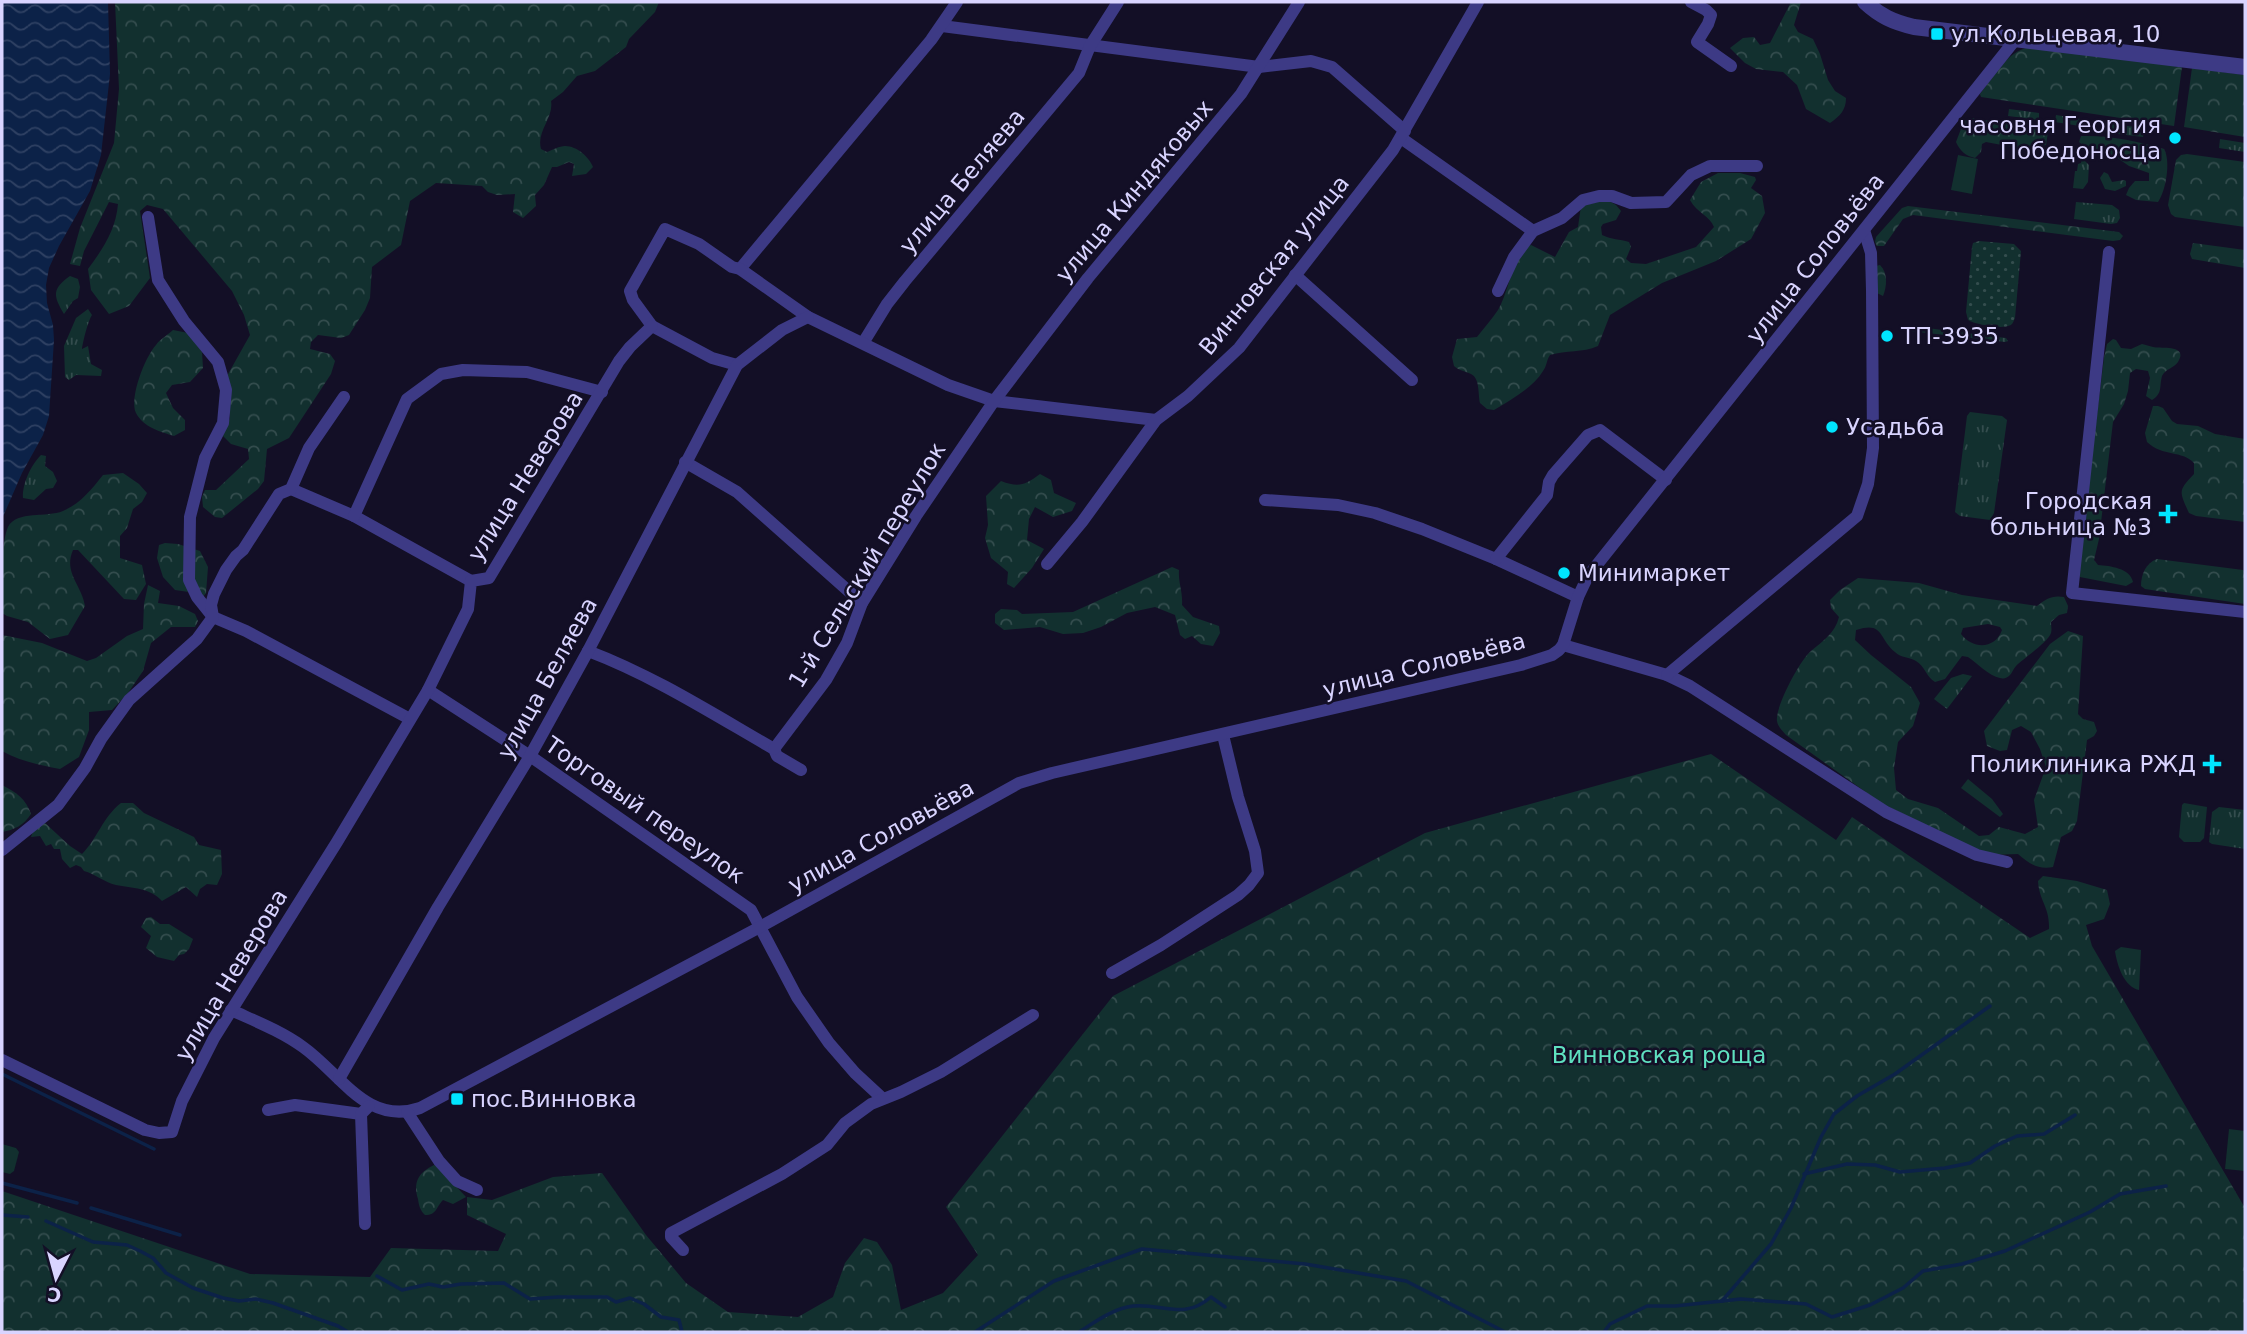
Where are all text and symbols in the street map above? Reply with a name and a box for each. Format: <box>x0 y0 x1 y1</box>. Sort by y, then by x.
place label: ул.Кольцевая, 10 <box>1951 21 2160 47</box>
marker: ул.Кольцевая, 10 <box>1929 26 1945 42</box>
street label: улица Киндяковых <box>1050 95 1218 287</box>
street label: улица Беляева <box>894 103 1030 259</box>
place label: часовня Георгия Победоносца <box>1959 112 2161 164</box>
marker: часовня Георгия Победоносца <box>2167 130 2183 146</box>
street label: улица Соловьёва <box>1741 168 1889 348</box>
street label: Винновская улица <box>1194 170 1354 360</box>
place label: ТП-3935 <box>1900 323 1999 349</box>
marker: ТП-3935 <box>1879 328 1895 344</box>
street label: улица Неверова <box>462 386 588 566</box>
place label: Усадьба <box>1846 414 1945 440</box>
marker: Усадьба <box>1824 419 1840 435</box>
street label: 1-й Сельский переулок <box>783 438 951 692</box>
place label: Городская больница №3 <box>1990 488 2152 540</box>
marker: Городская больница №3 <box>2158 504 2178 524</box>
place label: Минимаркет <box>1578 560 1730 586</box>
marker: Минимаркет <box>1556 565 1572 581</box>
street label: улица Беляева <box>492 593 602 763</box>
street label: улица Соловьёва <box>1320 627 1528 703</box>
street label: Торговый переулок <box>540 731 750 889</box>
place label: Поликлиника РЖД <box>1970 751 2196 777</box>
marker: Поликлиника РЖД <box>2202 754 2222 774</box>
street label: улица Соловьёва <box>784 774 978 898</box>
street label: улица Неверова <box>169 884 293 1066</box>
park label: Винновская роща <box>1552 1042 1766 1068</box>
place label: пос.Винновка <box>471 1086 636 1112</box>
marker: пос.Винновка <box>449 1091 465 1107</box>
north arrow <box>21 1243 91 1313</box>
text: С <box>46 1283 62 1307</box>

